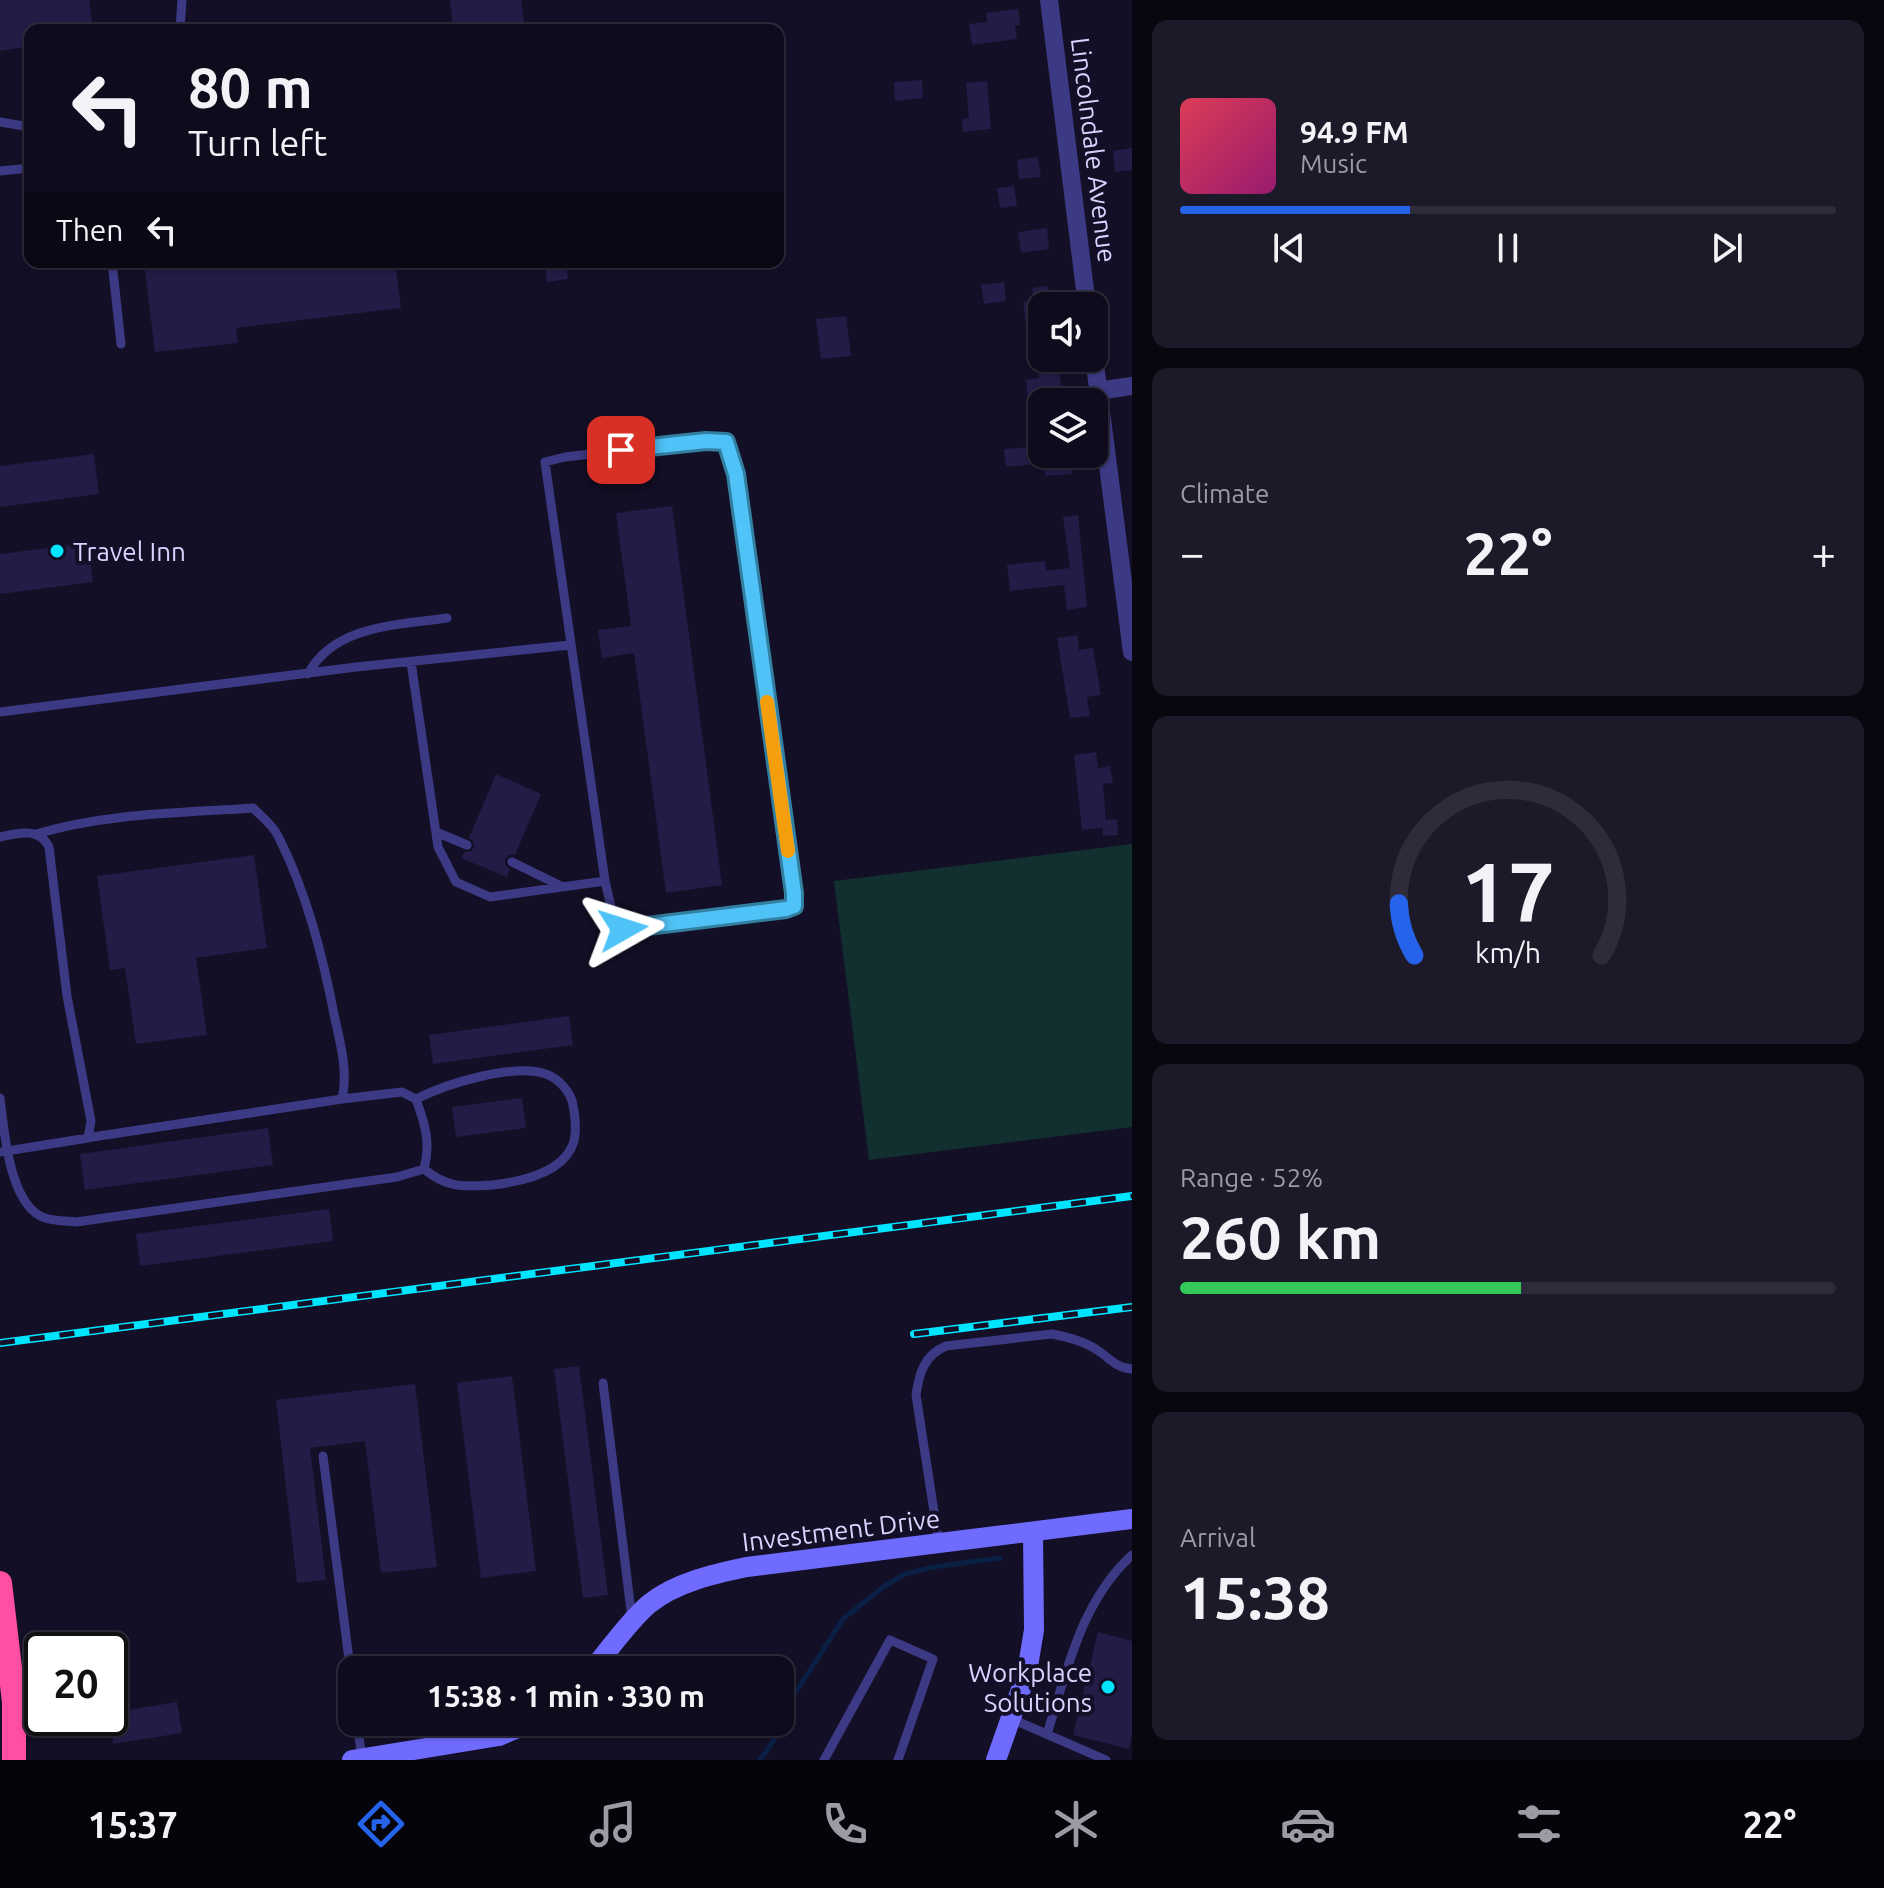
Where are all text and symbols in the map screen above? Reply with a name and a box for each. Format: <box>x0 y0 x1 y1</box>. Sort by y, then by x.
street label: Lincolndale Avenue <box>1066 36 1122 264</box>
icon: left <box>56 56 160 160</box>
text: 80 m <box>188 56 313 119</box>
text: 94.9 FM <box>1300 115 1409 149</box>
text: Turn left <box>188 122 327 163</box>
text: Music <box>1300 149 1367 178</box>
icon: left <box>140 208 184 252</box>
text: Then <box>56 213 124 247</box>
icon: previous <box>1267 226 1311 270</box>
icon: pause <box>1486 226 1530 270</box>
icon: next <box>1705 226 1749 270</box>
map controls <box>1028 292 1108 468</box>
button: sound <box>1028 292 1108 372</box>
button: layers <box>1028 388 1108 468</box>
pin <box>587 416 655 484</box>
icon: arrive <box>599 428 643 472</box>
text: Climate <box>1180 479 1269 508</box>
text: 22° <box>1464 519 1552 586</box>
text: − <box>1180 528 1205 577</box>
text: + <box>1811 528 1836 577</box>
place label: Travel Inn <box>73 537 186 566</box>
marker: Travel Inn <box>48 542 66 560</box>
text: 17 <box>1461 844 1555 938</box>
position arrow <box>581 887 665 971</box>
text: km/h <box>1475 936 1541 968</box>
text: Range · 52% <box>1180 1163 1323 1192</box>
text: 260 km <box>1180 1203 1381 1270</box>
street label: Investment Drive <box>740 1503 942 1557</box>
text: Arrival <box>1180 1523 1256 1552</box>
text: 15:38 <box>1180 1563 1330 1630</box>
speed limit sign: 20 <box>24 1632 128 1736</box>
place label: Workplace Solutions <box>968 1658 1092 1717</box>
marker: Workplace Solutions <box>1099 1678 1117 1696</box>
text: 15:38 · 1 min · 330 m <box>427 1679 705 1713</box>
icon: directions <box>353 1796 409 1852</box>
icon: music <box>585 1796 641 1852</box>
icon: phone <box>817 1796 873 1852</box>
icon: climate <box>1048 1796 1104 1852</box>
icon: car <box>1280 1796 1336 1852</box>
icon: filters <box>1511 1796 1567 1852</box>
text: 15:37 <box>88 1804 178 1845</box>
text: 22° <box>1743 1804 1796 1845</box>

